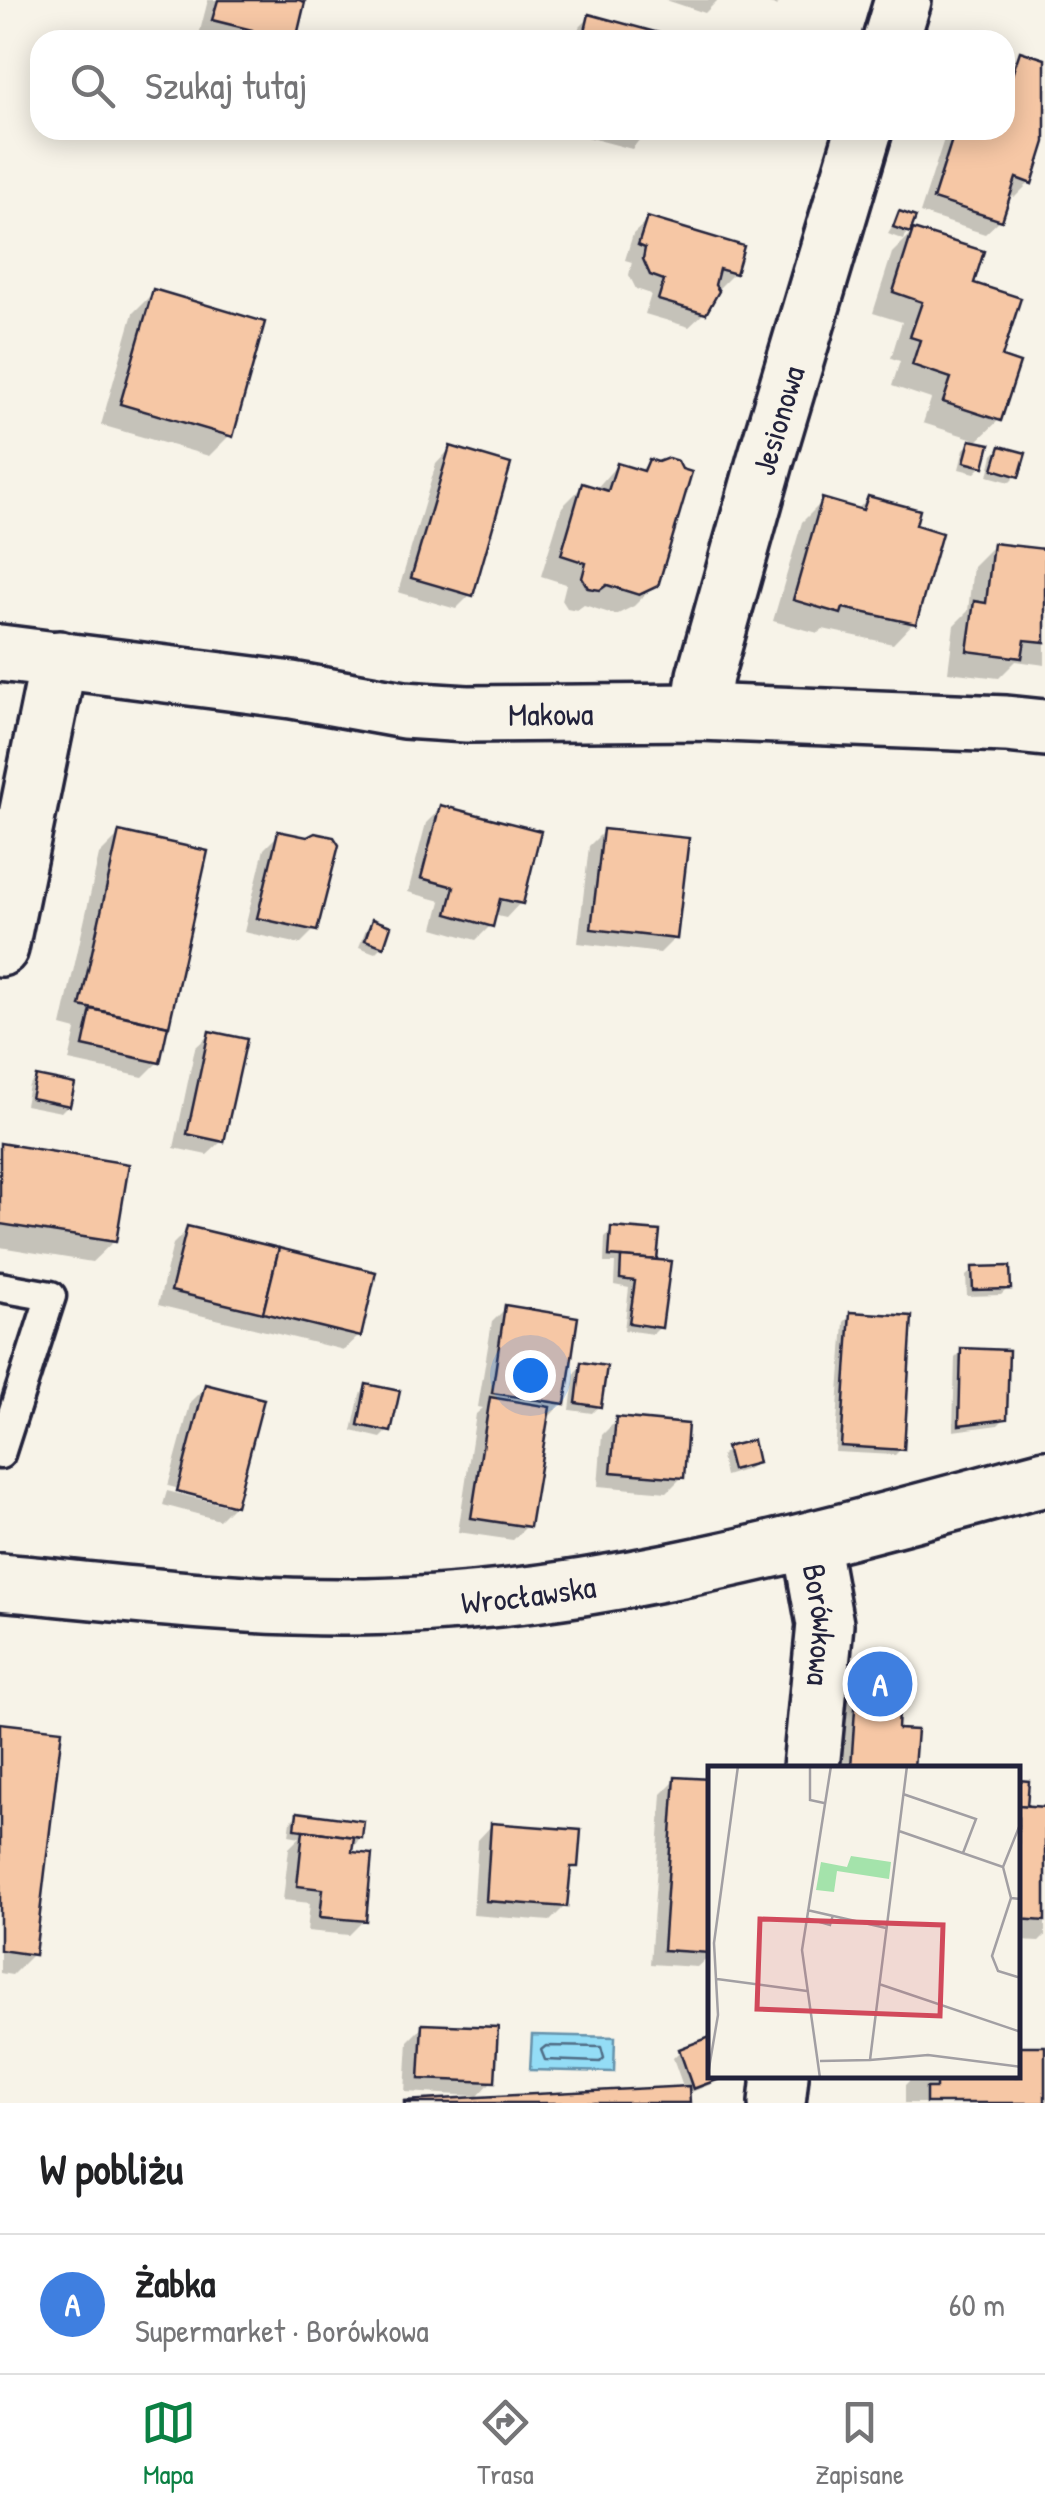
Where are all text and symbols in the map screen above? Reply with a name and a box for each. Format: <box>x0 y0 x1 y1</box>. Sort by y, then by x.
search box <box>30 30 1015 140</box>
icon: search <box>65 58 120 113</box>
text: Szukaj tutaj <box>145 59 307 111</box>
street label: Jesionowa <box>741 361 814 480</box>
street label: Makowa <box>508 691 594 735</box>
your location <box>505 1350 556 1401</box>
street label: Borówkowa <box>793 1560 847 1688</box>
street label: Wrocławska <box>459 1564 599 1623</box>
pin: A <box>848 1646 912 1722</box>
inset map <box>708 1766 1020 2078</box>
text: W pobliżu <box>40 2140 183 2197</box>
text: Żabka <box>135 2257 215 2309</box>
text: A <box>65 2283 80 2326</box>
text: 60 m <box>949 2283 1005 2326</box>
text: Supermarket · Borówkowa <box>135 2309 429 2352</box>
tab: Mapa <box>141 2395 196 2493</box>
tab: Trasa <box>477 2395 534 2493</box>
tab: Zapisane <box>815 2395 904 2493</box>

